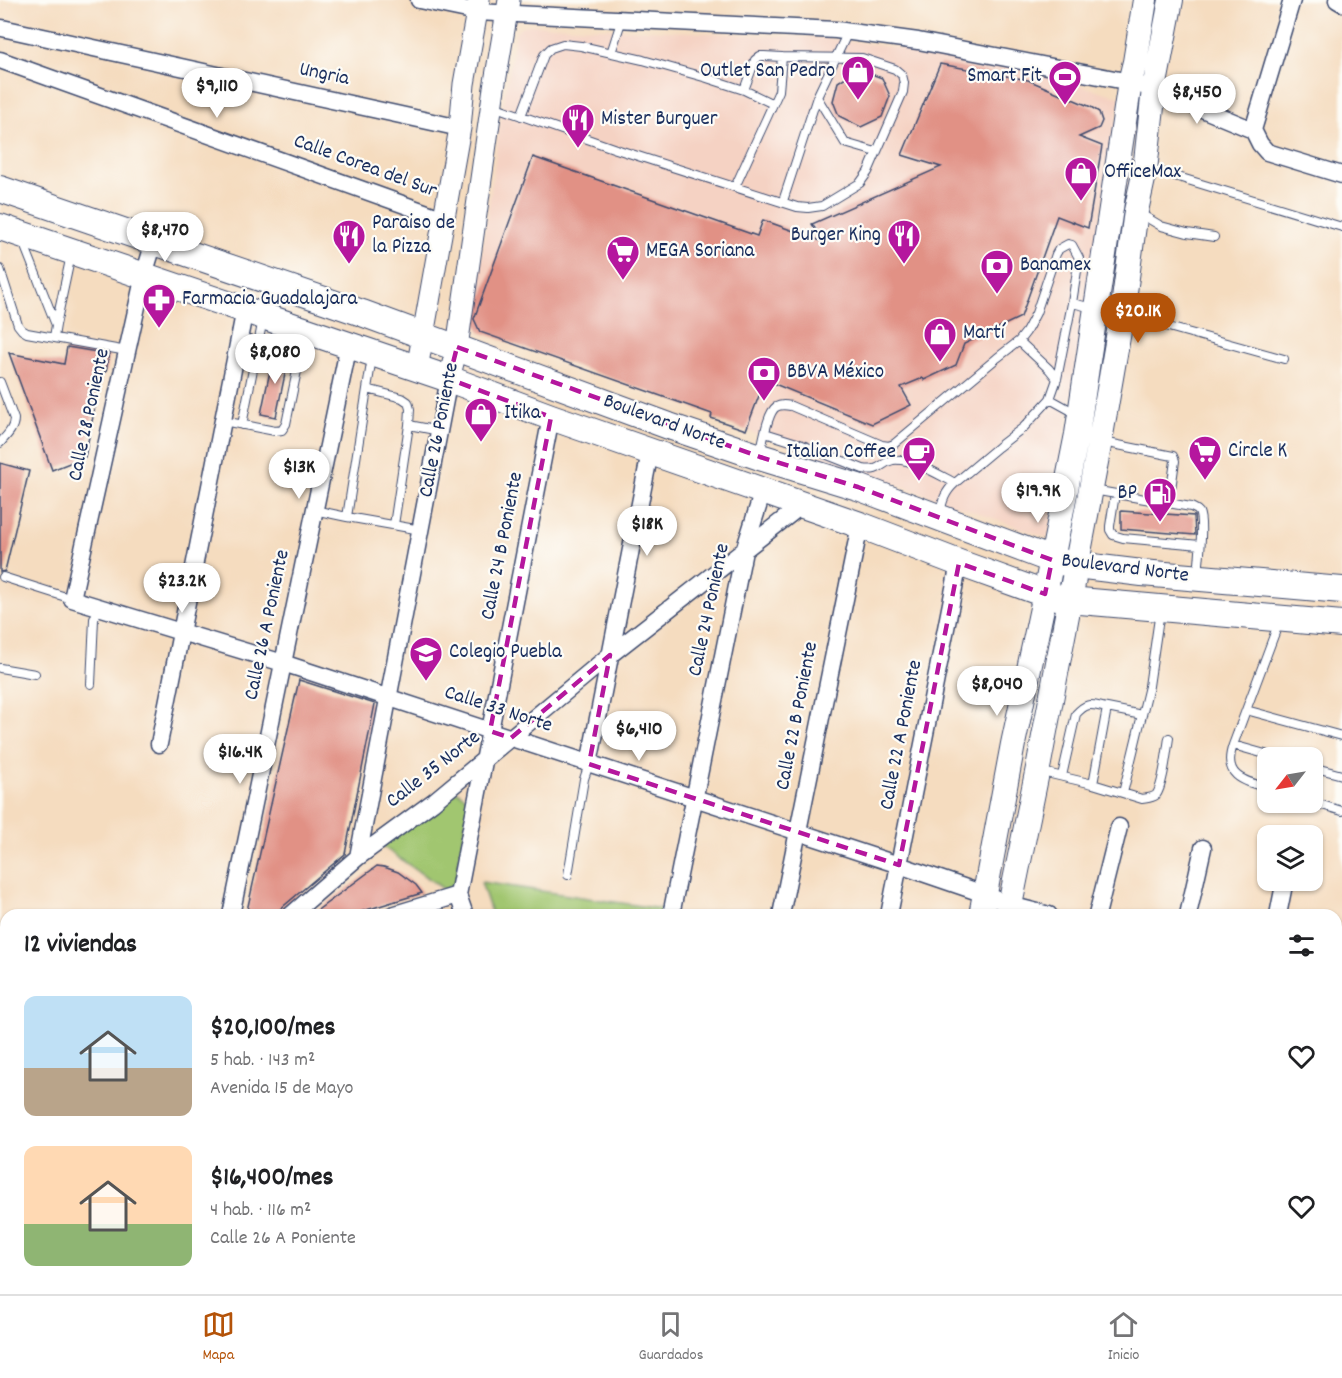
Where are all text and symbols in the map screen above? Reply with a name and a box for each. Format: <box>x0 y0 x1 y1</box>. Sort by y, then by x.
shop icon: Outlet San Pedro <box>840 54 876 101</box>
street label: Ungria <box>296 55 353 95</box>
place label: Outlet San Pedro <box>700 57 835 87</box>
sports icon: Smart Fit <box>1047 59 1083 106</box>
place label: Smart Fit <box>967 62 1042 92</box>
pin: $9,110 <box>168 68 266 119</box>
text: $9,110 <box>196 73 238 101</box>
pin: $8,450 <box>1148 74 1246 125</box>
text: $8,450 <box>1172 79 1222 107</box>
restaurant icon: Mister Burguer <box>560 102 596 149</box>
place label: Mister Burguer <box>601 105 718 135</box>
street label: Calle Corea del Sur <box>289 127 441 207</box>
shop icon: OfficeMax <box>1063 155 1099 202</box>
place label: OfficeMax <box>1104 158 1181 188</box>
place label: Paraiso de la Pizza <box>372 209 455 263</box>
pin: $8,470 <box>116 212 214 263</box>
text: $8,470 <box>141 217 189 245</box>
restaurant icon: Paraiso de la Pizza <box>331 218 367 265</box>
restaurant icon: Burger King <box>886 218 922 265</box>
place label: Burger King <box>791 221 881 251</box>
supermarket icon: MEGA Soriana <box>605 234 641 281</box>
place label: MEGA Soriana <box>646 237 756 267</box>
bank icon: Banamex <box>979 248 1015 295</box>
place label: Banamex <box>1020 251 1091 281</box>
pharmacy icon: Farmacia Guadalajara <box>141 282 177 329</box>
place label: Farmacia Guadalajara <box>182 285 358 315</box>
pin: $20.1K <box>1089 293 1187 344</box>
text: $20.1K <box>1115 298 1161 326</box>
shop icon: Martí <box>922 316 958 363</box>
place label: Martí <box>963 319 1007 349</box>
pin: $8,080 <box>226 334 324 385</box>
text: $8,080 <box>249 339 301 367</box>
street label: Calle 28 Poniente <box>61 346 119 484</box>
bank icon: BBVA México <box>746 355 782 402</box>
place label: BBVA México <box>787 358 884 388</box>
street label: Calle 26 Poniente <box>412 360 468 500</box>
street label: Boulevard Norte <box>599 387 729 459</box>
shop icon: Itika <box>463 396 499 443</box>
place label: Itika <box>504 399 542 429</box>
supermarket icon: Circle K <box>1187 434 1223 481</box>
cafe icon: Italian Coffee <box>901 435 937 482</box>
place label: Circle K <box>1228 437 1287 467</box>
place label: Italian Coffee <box>786 438 896 468</box>
pin: $13K <box>263 449 335 500</box>
text: $13K <box>283 454 315 482</box>
street label: Calle 24 B Poniente <box>474 469 532 623</box>
pin: $19.9K <box>989 473 1087 524</box>
fuel station icon: BP <box>1142 476 1178 523</box>
text: $19.9K <box>1015 478 1061 506</box>
place label: BP <box>1118 479 1137 509</box>
pin: $18K <box>611 506 683 557</box>
text: $18K <box>631 511 663 539</box>
street label: Calle 24 Poniente <box>681 541 739 679</box>
street label: Boulevard Norte <box>1060 546 1190 592</box>
street label: Calle 26 A Poniente <box>237 547 299 703</box>
pin: $23.2K <box>133 563 231 614</box>
text: $23.2K <box>157 568 207 596</box>
school or university icon: Colegio Puebla <box>408 635 444 682</box>
place label: Colegio Puebla <box>449 638 563 668</box>
street label: Calle 22 B Poniente <box>769 639 827 793</box>
street label: Calle 22 A Poniente <box>873 658 931 812</box>
pin: $8,040 <box>948 666 1046 717</box>
text: $8,040 <box>971 671 1023 699</box>
street label: Calle 33 Norte <box>440 678 556 742</box>
pin: $6,410 <box>590 711 688 762</box>
text: $6,410 <box>615 716 663 744</box>
street label: Calle 35 Norte <box>380 724 488 816</box>
pin: $16.4K <box>191 734 289 785</box>
text: $16.4K <box>217 739 263 767</box>
north arrow <box>1257 747 1323 813</box>
map controls <box>1257 747 1323 891</box>
button: layers <box>1257 825 1323 891</box>
text: 12 viviendas <box>24 927 137 964</box>
icon: filters <box>1285 929 1318 962</box>
text: $20,100/mes <box>210 1010 335 1047</box>
icon: home <box>72 1020 144 1092</box>
icon: heart <box>1285 1040 1318 1073</box>
text: 5 hab. · 143 m² <box>210 1047 315 1075</box>
text: Avenida 15 de Mayo <box>210 1075 353 1103</box>
text: $16,400/mes <box>210 1160 333 1197</box>
icon: home <box>72 1170 144 1242</box>
icon: heart <box>1285 1190 1318 1223</box>
text: 4 hab. · 116 m² <box>210 1197 311 1225</box>
text: Calle 26 A Poniente <box>210 1225 356 1253</box>
tab: Mapa <box>202 1308 235 1367</box>
tab: Guardados <box>639 1308 703 1367</box>
tab: Inicio <box>1107 1308 1140 1367</box>

